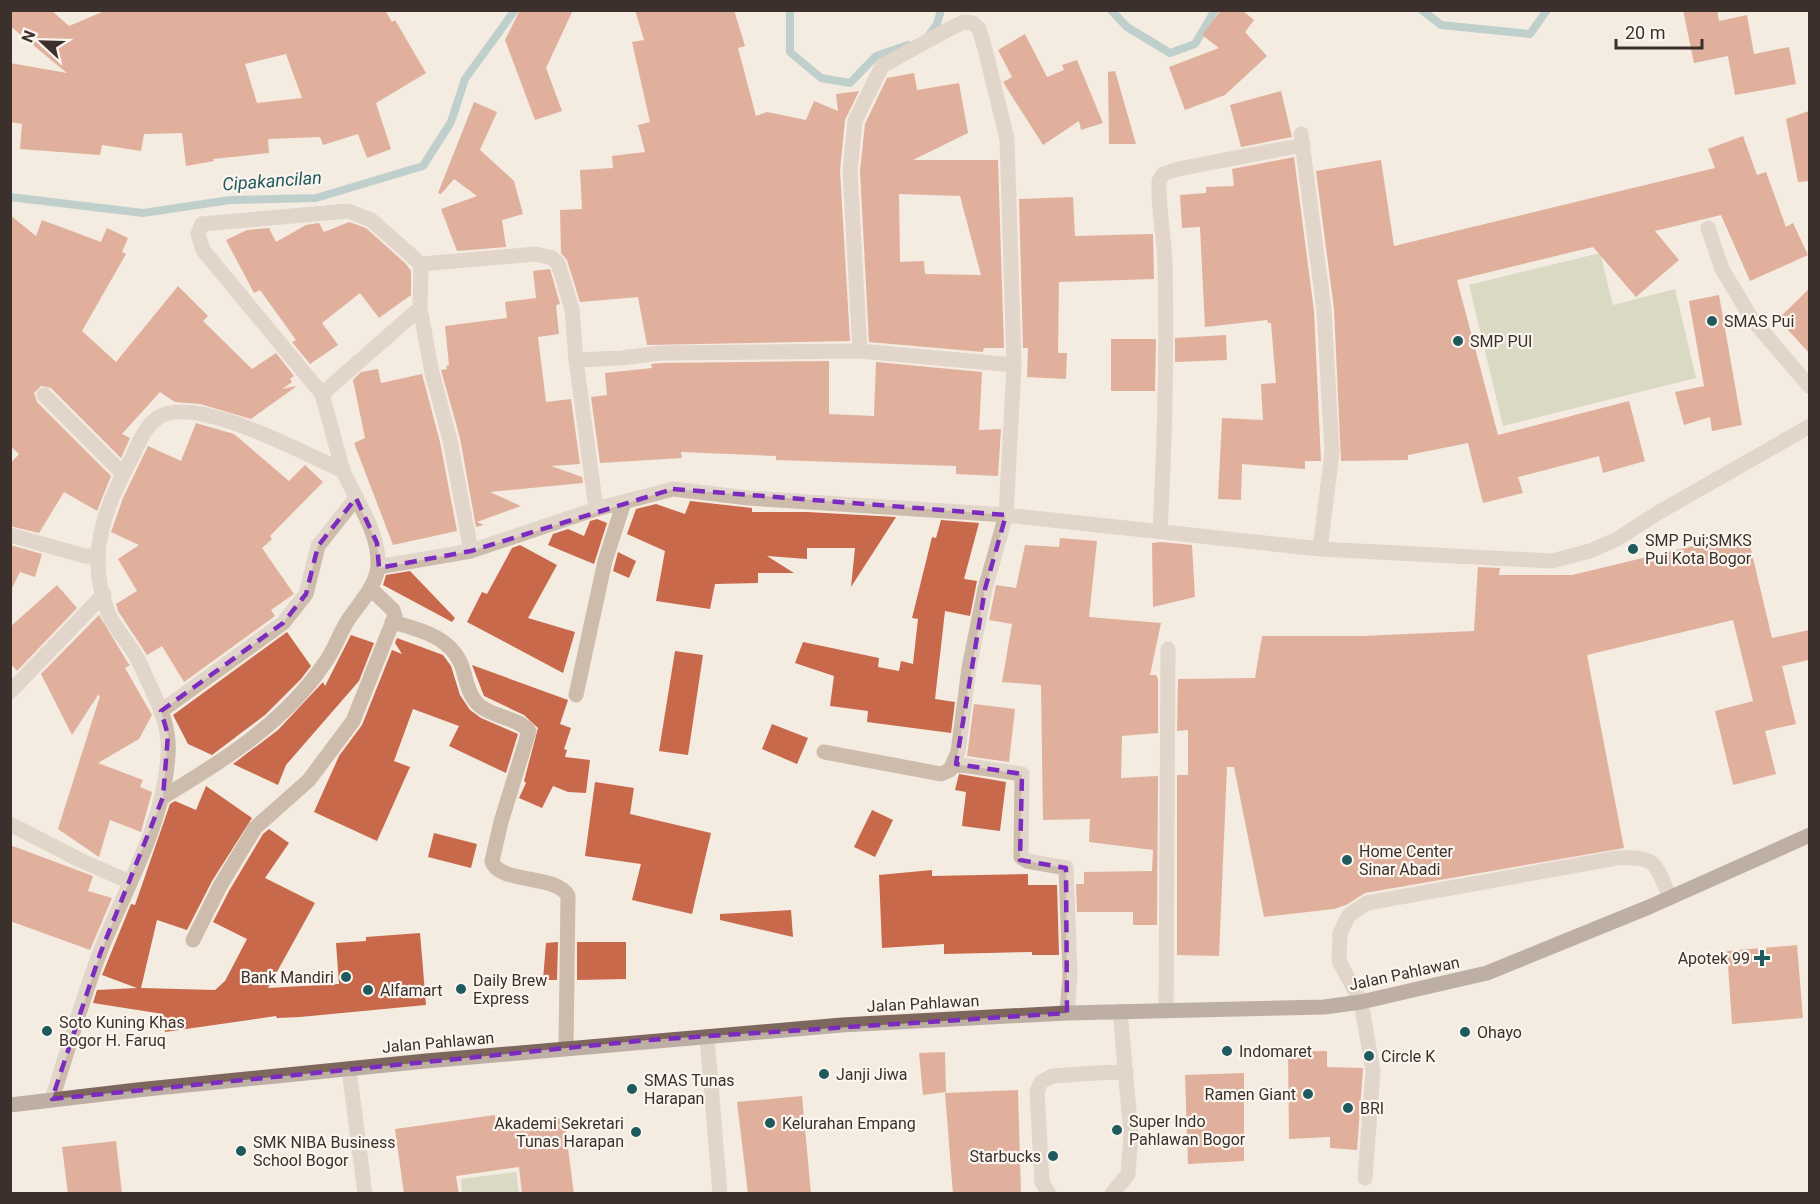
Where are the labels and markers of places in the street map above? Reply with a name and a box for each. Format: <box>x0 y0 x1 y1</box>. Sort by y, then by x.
place label: SMAS Pui <box>1724 312 1794 331</box>
marker: SMAS Pui <box>1705 314 1719 328</box>
place label: SMP PUI <box>1470 332 1532 351</box>
marker: SMP PUI <box>1451 334 1465 348</box>
place label: SMP Pui;SMKS Pui Kota Bogor <box>1645 531 1752 568</box>
marker: SMP Pui;SMKS Pui Kota Bogor <box>1626 542 1640 556</box>
place label: Home Center Sinar Abadi <box>1359 842 1453 879</box>
marker: Home Center Sinar Abadi <box>1340 853 1354 867</box>
place label: Apotek 99 <box>1678 949 1750 968</box>
marker: Apotek 99 <box>1755 951 1769 965</box>
place label: Bank Mandiri <box>241 968 334 987</box>
marker: Bank Mandiri <box>339 970 353 984</box>
place label: Daily Brew Express <box>473 971 547 1008</box>
place label: Alfamart <box>380 981 442 1000</box>
marker: Daily Brew Express <box>454 982 468 996</box>
marker: Alfamart <box>361 983 375 997</box>
place label: Soto Kuning Khas Bogor H. Faruq <box>59 1013 185 1050</box>
place label: Ohayo <box>1477 1023 1522 1042</box>
marker: Soto Kuning Khas Bogor H. Faruq <box>40 1024 54 1038</box>
marker: Ohayo <box>1458 1025 1472 1039</box>
place label: Indomaret <box>1239 1042 1312 1061</box>
marker: Indomaret <box>1220 1044 1234 1058</box>
place label: Circle K <box>1381 1047 1436 1066</box>
marker: Circle K <box>1362 1049 1376 1063</box>
place label: Janji Jiwa <box>836 1065 908 1084</box>
marker: Janji Jiwa <box>817 1067 831 1081</box>
place label: SMAS Tunas Harapan <box>644 1071 735 1108</box>
marker: SMAS Tunas Harapan <box>625 1082 639 1096</box>
place label: Ramen Giant <box>1205 1085 1296 1104</box>
marker: Ramen Giant <box>1301 1087 1315 1101</box>
place label: BRI <box>1360 1099 1384 1118</box>
marker: BRI <box>1341 1101 1355 1115</box>
place label: Super Indo Pahlawan Bogor <box>1129 1112 1246 1149</box>
place label: Akademi Sekretari Tunas Harapan <box>494 1114 624 1151</box>
place label: Kelurahan Empang <box>782 1114 916 1133</box>
marker: Kelurahan Empang <box>763 1116 777 1130</box>
marker: Super Indo Pahlawan Bogor <box>1110 1123 1124 1137</box>
marker: Akademi Sekretari Tunas Harapan <box>629 1125 643 1139</box>
place label: SMK NIBA Business School Bogor <box>253 1133 395 1170</box>
marker: SMK NIBA Business School Bogor <box>234 1144 248 1158</box>
place label: Starbucks <box>970 1147 1041 1166</box>
marker: Starbucks <box>1046 1149 1060 1163</box>

